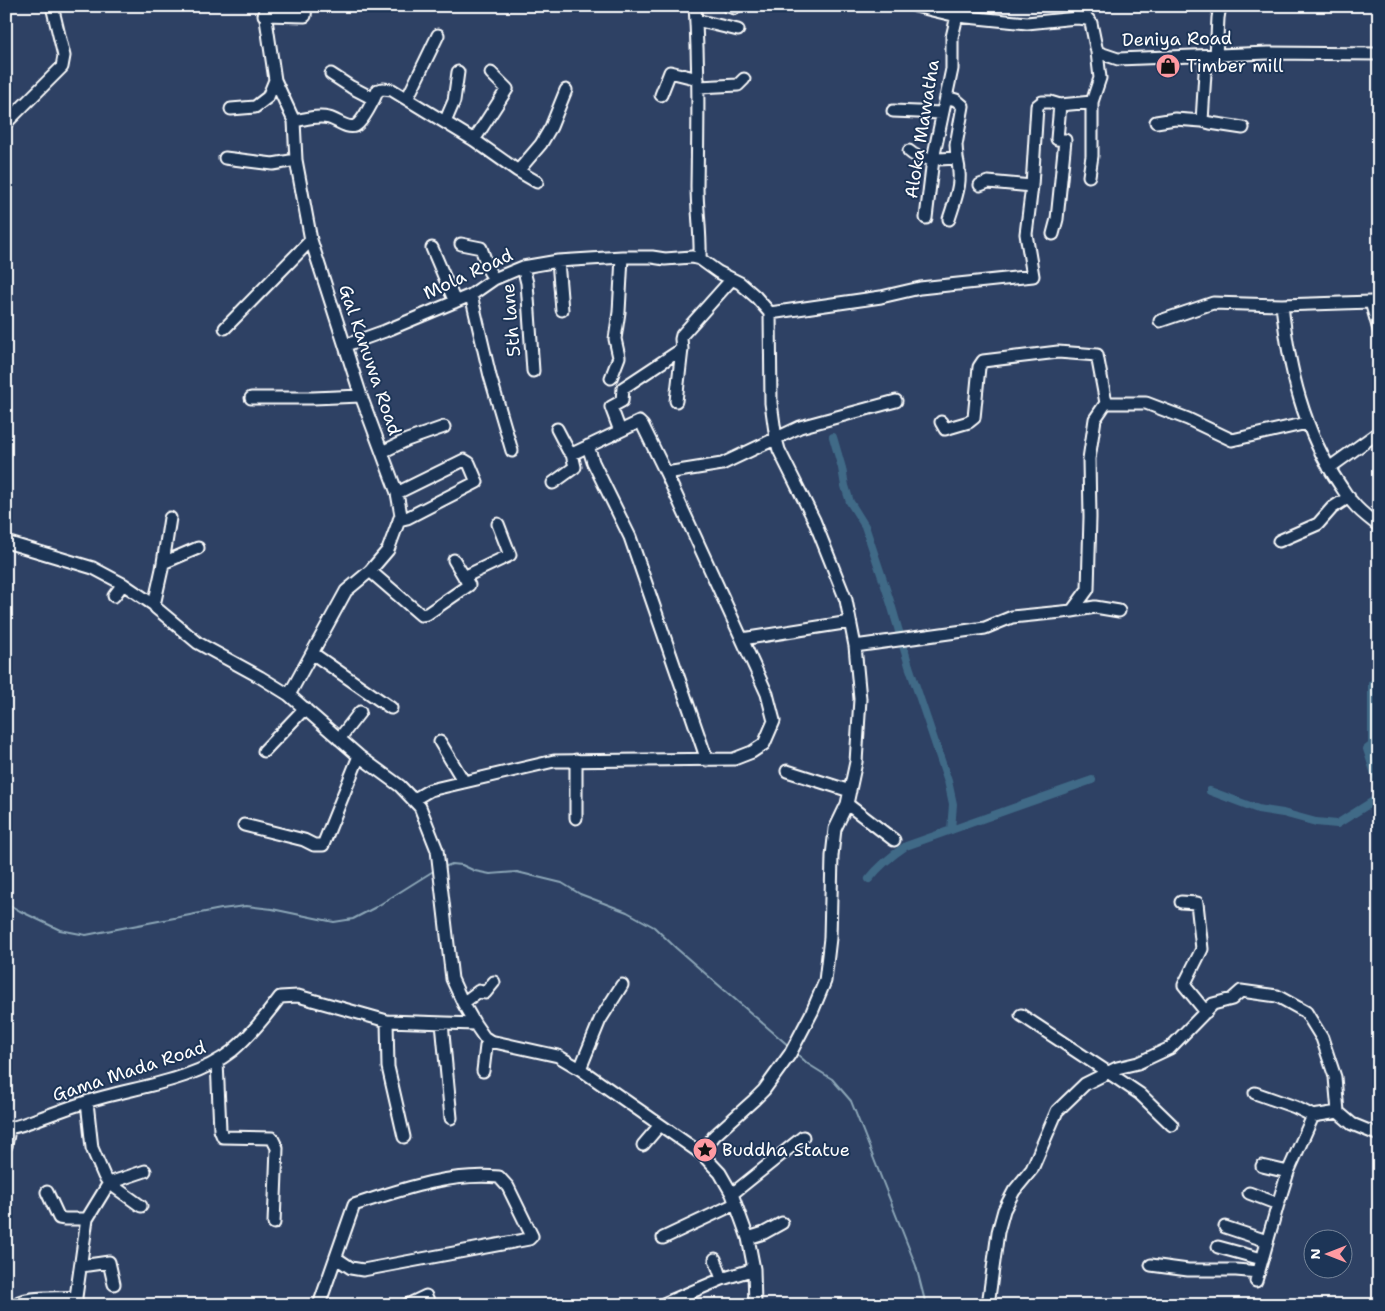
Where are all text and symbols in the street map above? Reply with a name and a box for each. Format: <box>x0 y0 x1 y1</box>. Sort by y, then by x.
street label: Deniya Road <box>1122 26 1232 52</box>
shop icon: Timber mill <box>1155 53 1181 79</box>
place label: Timber mill <box>1186 54 1284 78</box>
street label: Aloka Mawatha <box>899 58 945 200</box>
street label: Mola Road <box>419 243 517 305</box>
street label: Gal Kanuwa Road <box>333 281 407 439</box>
street label: 5th lane <box>496 282 526 358</box>
street label: Gama Mada Road <box>49 1035 209 1107</box>
place icon: Buddha Statue <box>692 1137 718 1163</box>
place label: Buddha Statue <box>722 1138 850 1162</box>
north arrow <box>1302 1228 1352 1278</box>
text: N <box>1306 1248 1324 1260</box>

